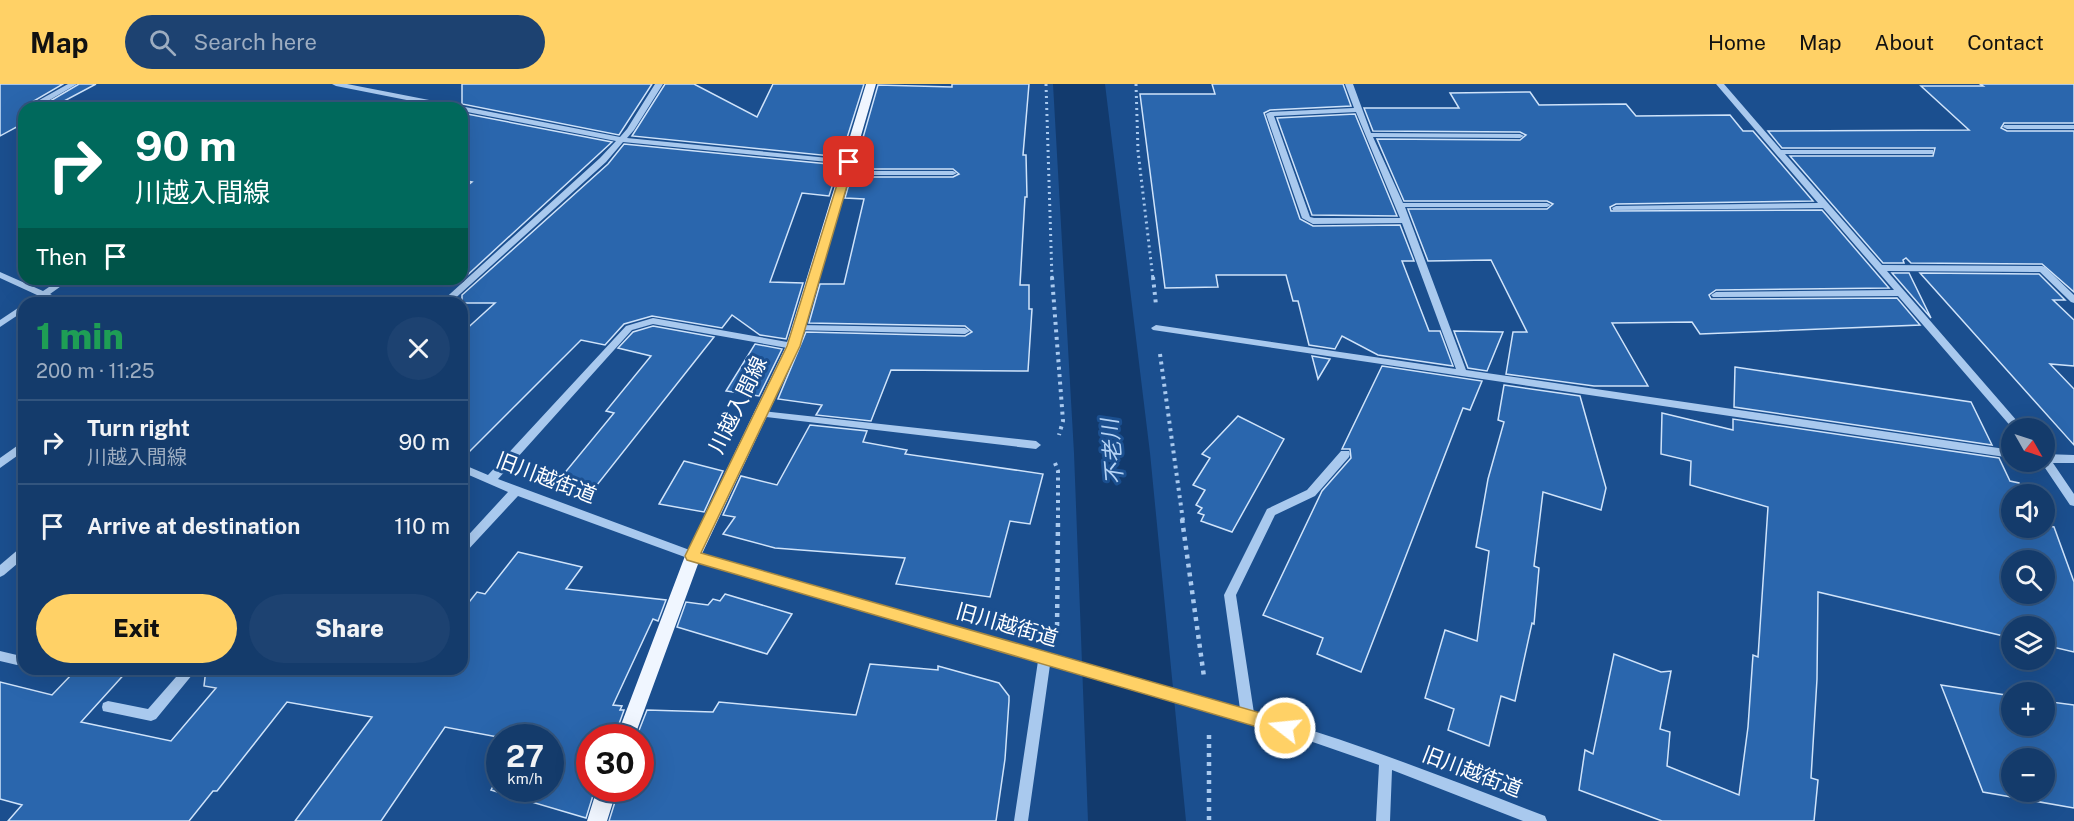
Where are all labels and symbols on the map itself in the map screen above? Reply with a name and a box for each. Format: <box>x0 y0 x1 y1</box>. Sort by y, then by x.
pin <box>823 136 874 187</box>
street label: 川越入間線 <box>703 352 772 457</box>
water label: 不老川 <box>1096 416 1128 486</box>
north arrow <box>2001 418 2055 472</box>
street label: 旧川越街道 <box>493 447 600 508</box>
street label: 旧川越街道 <box>953 598 1061 651</box>
position arrow <box>1253 696 1317 760</box>
speed limit sign: 30 <box>576 724 654 802</box>
street label: 旧川越街道 <box>1419 741 1526 802</box>

